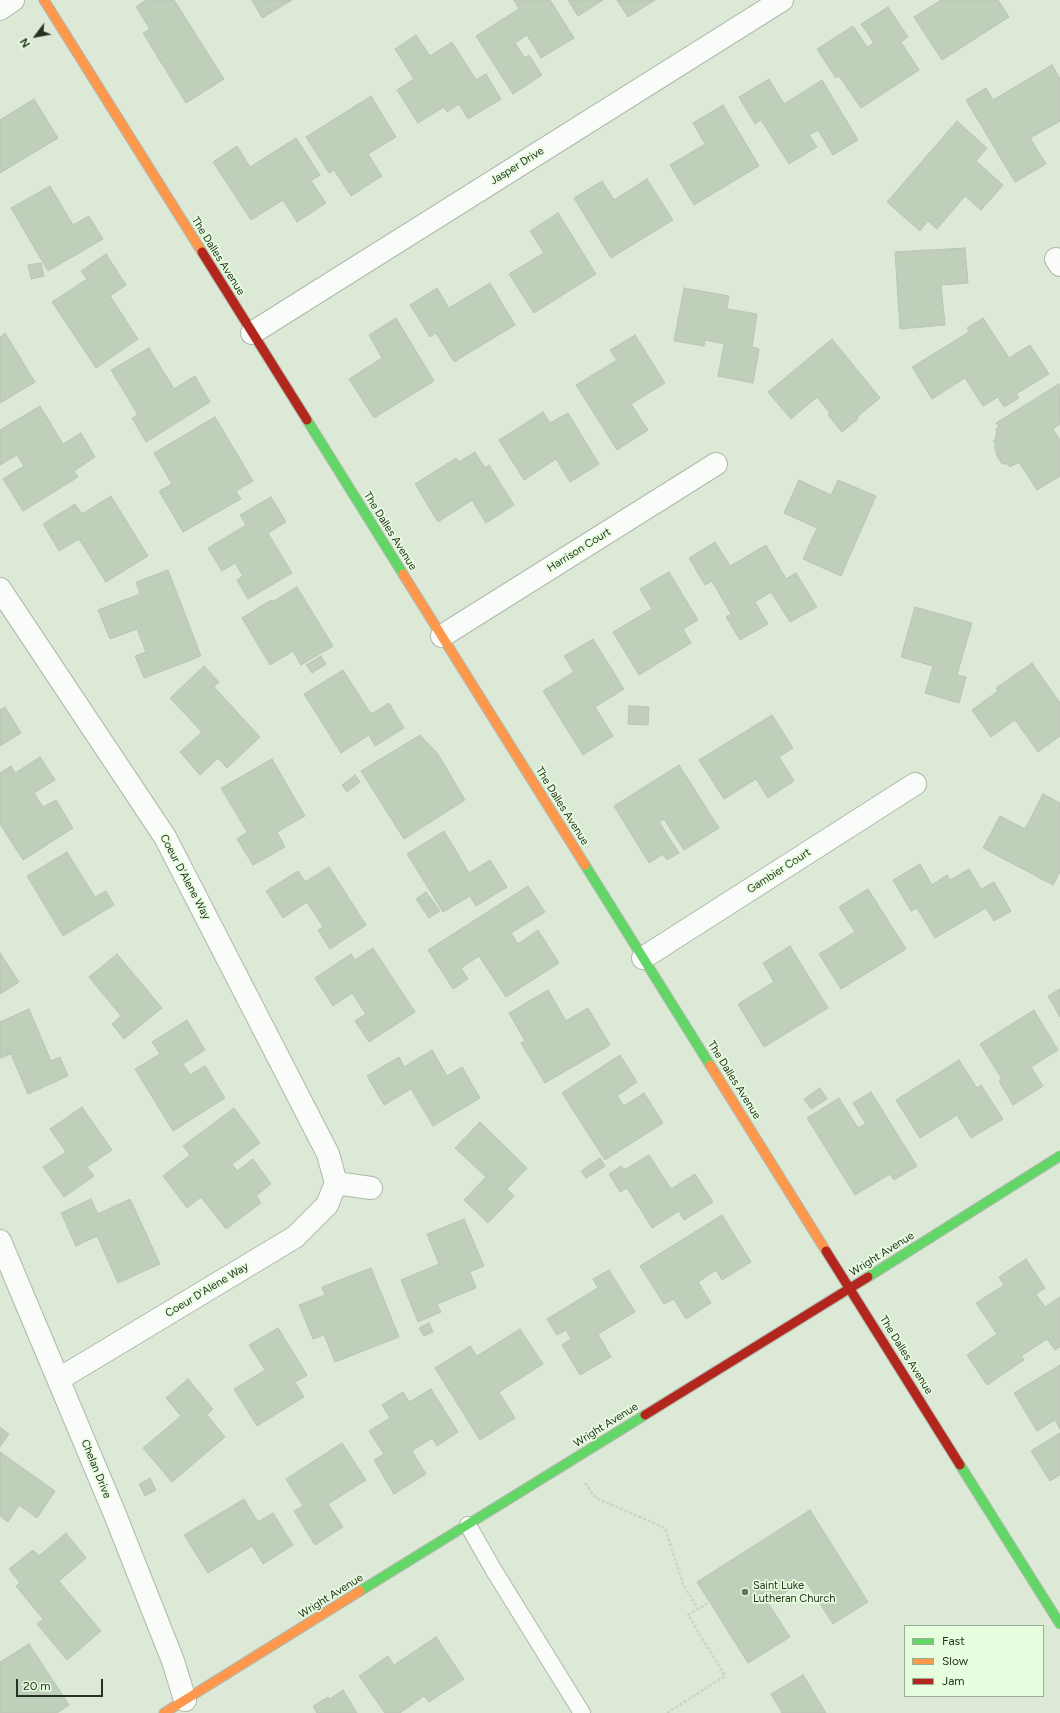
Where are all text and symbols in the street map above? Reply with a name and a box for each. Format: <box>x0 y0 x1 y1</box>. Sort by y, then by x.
north arrow <box>16 16 56 56</box>
text: N <box>18 36 33 50</box>
street label: Jasper Drive <box>488 144 546 188</box>
street label: The Dalles Avenue <box>189 214 247 298</box>
street label: The Dalles Avenue <box>361 489 419 573</box>
street label: Harrison Court <box>545 525 613 575</box>
street label: The Dalles Avenue <box>533 764 591 848</box>
street label: Coeur D'Alene Way <box>157 832 213 922</box>
street label: Gambier Court <box>745 846 813 896</box>
street label: The Dalles Avenue <box>705 1038 763 1122</box>
street label: Wright Avenue <box>847 1229 917 1279</box>
street label: Coeur D'Alene Way <box>163 1260 251 1320</box>
street label: The Dalles Avenue <box>877 1313 935 1397</box>
street label: Wright Avenue <box>571 1400 641 1450</box>
street label: Chelan Drive <box>78 1438 114 1500</box>
street label: Wright Avenue <box>296 1571 366 1621</box>
place label: Saint Luke Lutheran Church <box>753 1579 835 1605</box>
marker: Saint Luke Lutheran Church <box>740 1587 750 1597</box>
legend <box>904 1625 1044 1697</box>
text: Fast <box>942 1634 965 1648</box>
text: Slow <box>942 1654 968 1668</box>
scale bar <box>18 1671 105 1697</box>
text: Jam <box>942 1674 965 1688</box>
text: 20 m <box>23 1679 51 1693</box>

